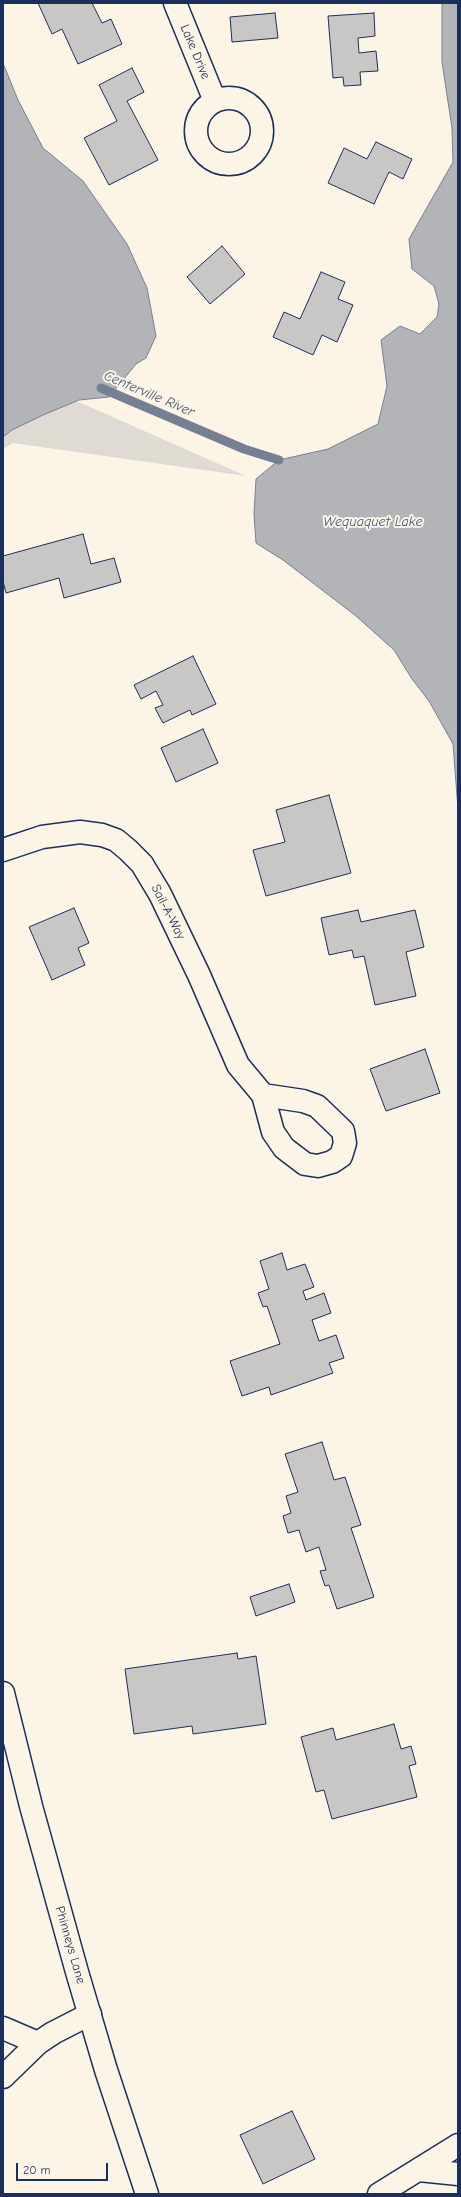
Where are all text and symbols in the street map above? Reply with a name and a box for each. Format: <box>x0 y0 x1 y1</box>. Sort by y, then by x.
street label: Lake Drive <box>177 22 213 82</box>
water label: Centerville River <box>101 367 197 421</box>
water label: Wequaquet Lake <box>323 514 423 530</box>
street label: Sail-A-Way <box>147 882 189 942</box>
street label: Phinneys Lane <box>51 1904 89 1986</box>
scale bar <box>18 2155 110 2181</box>
text: 20 m <box>23 2163 51 2177</box>

